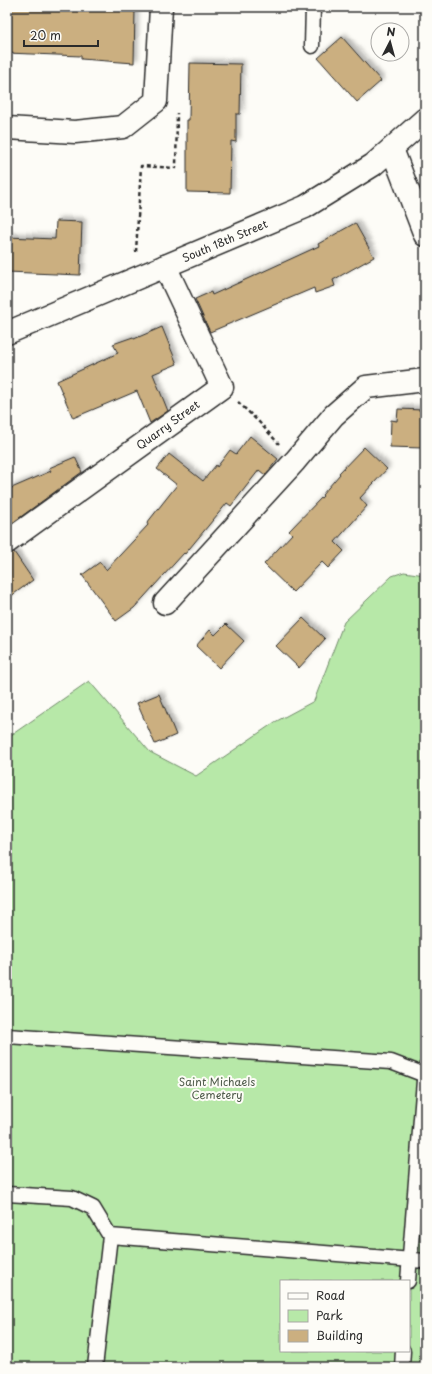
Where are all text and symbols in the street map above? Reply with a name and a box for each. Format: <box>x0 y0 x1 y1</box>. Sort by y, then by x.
scale bar <box>24 22 98 48</box>
north arrow <box>370 22 410 62</box>
text: N <box>386 23 397 40</box>
text: 20 m <box>30 26 61 44</box>
street label: South 18th Street <box>180 215 270 266</box>
street label: Quarry Street <box>133 396 203 453</box>
park label: Saint Michaels Cemetery <box>179 1073 255 1103</box>
legend <box>280 1280 410 1352</box>
text: Road <box>316 1286 345 1304</box>
text: Park <box>316 1306 343 1324</box>
text: Building <box>316 1326 363 1344</box>

